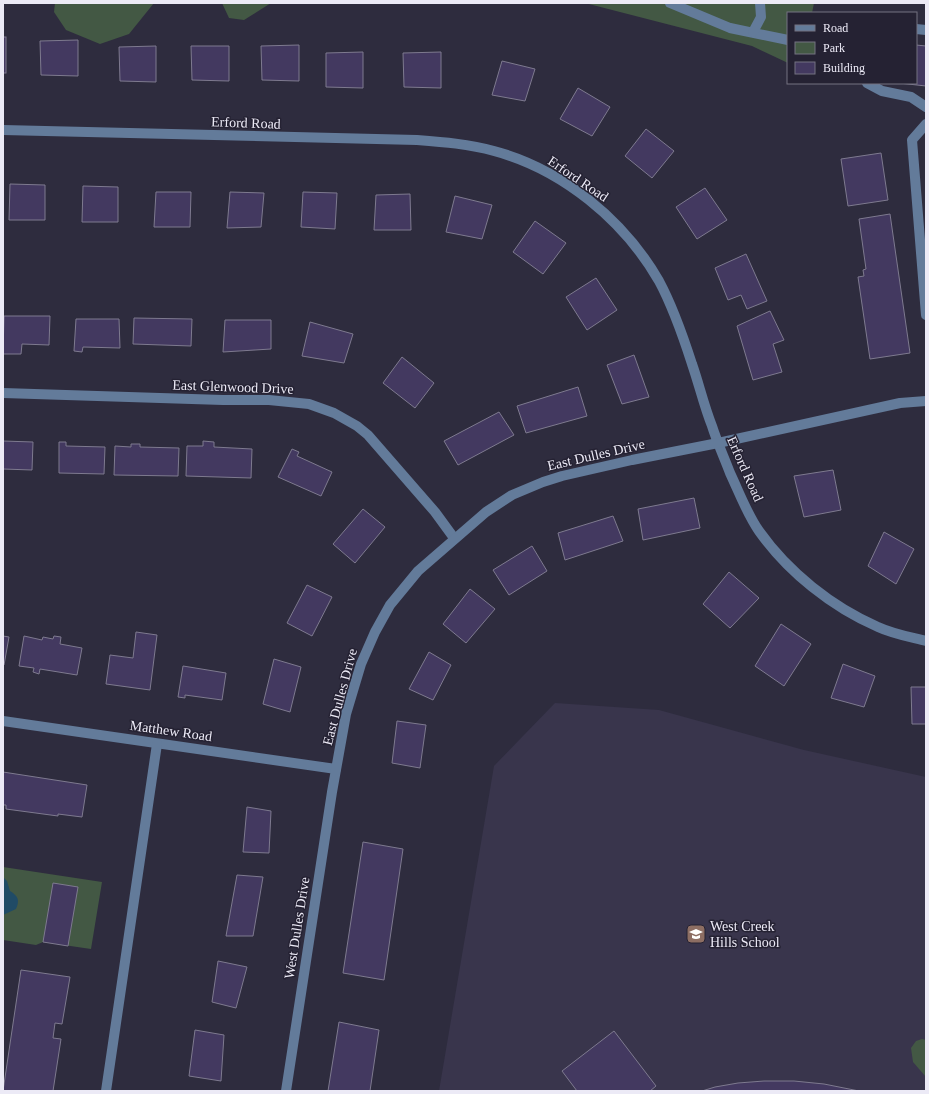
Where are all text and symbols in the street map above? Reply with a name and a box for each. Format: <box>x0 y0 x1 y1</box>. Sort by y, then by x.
legend <box>787 12 917 84</box>
text: Road <box>823 21 848 35</box>
text: Park <box>823 41 845 55</box>
text: Building <box>823 61 865 75</box>
street label: Erford Road <box>211 114 281 132</box>
street label: Erford Road <box>545 153 611 205</box>
street label: East Glenwood Drive <box>172 377 294 397</box>
street label: Erford Road <box>724 434 766 504</box>
street label: East Dulles Drive <box>546 436 646 474</box>
street label: East Dulles Drive <box>320 647 360 747</box>
street label: Matthew Road <box>129 718 213 744</box>
street label: West Dulles Drive <box>282 876 312 980</box>
place label: West Creek Hills School <box>710 919 780 950</box>
school or university icon: West Creek Hills School <box>685 923 707 945</box>

